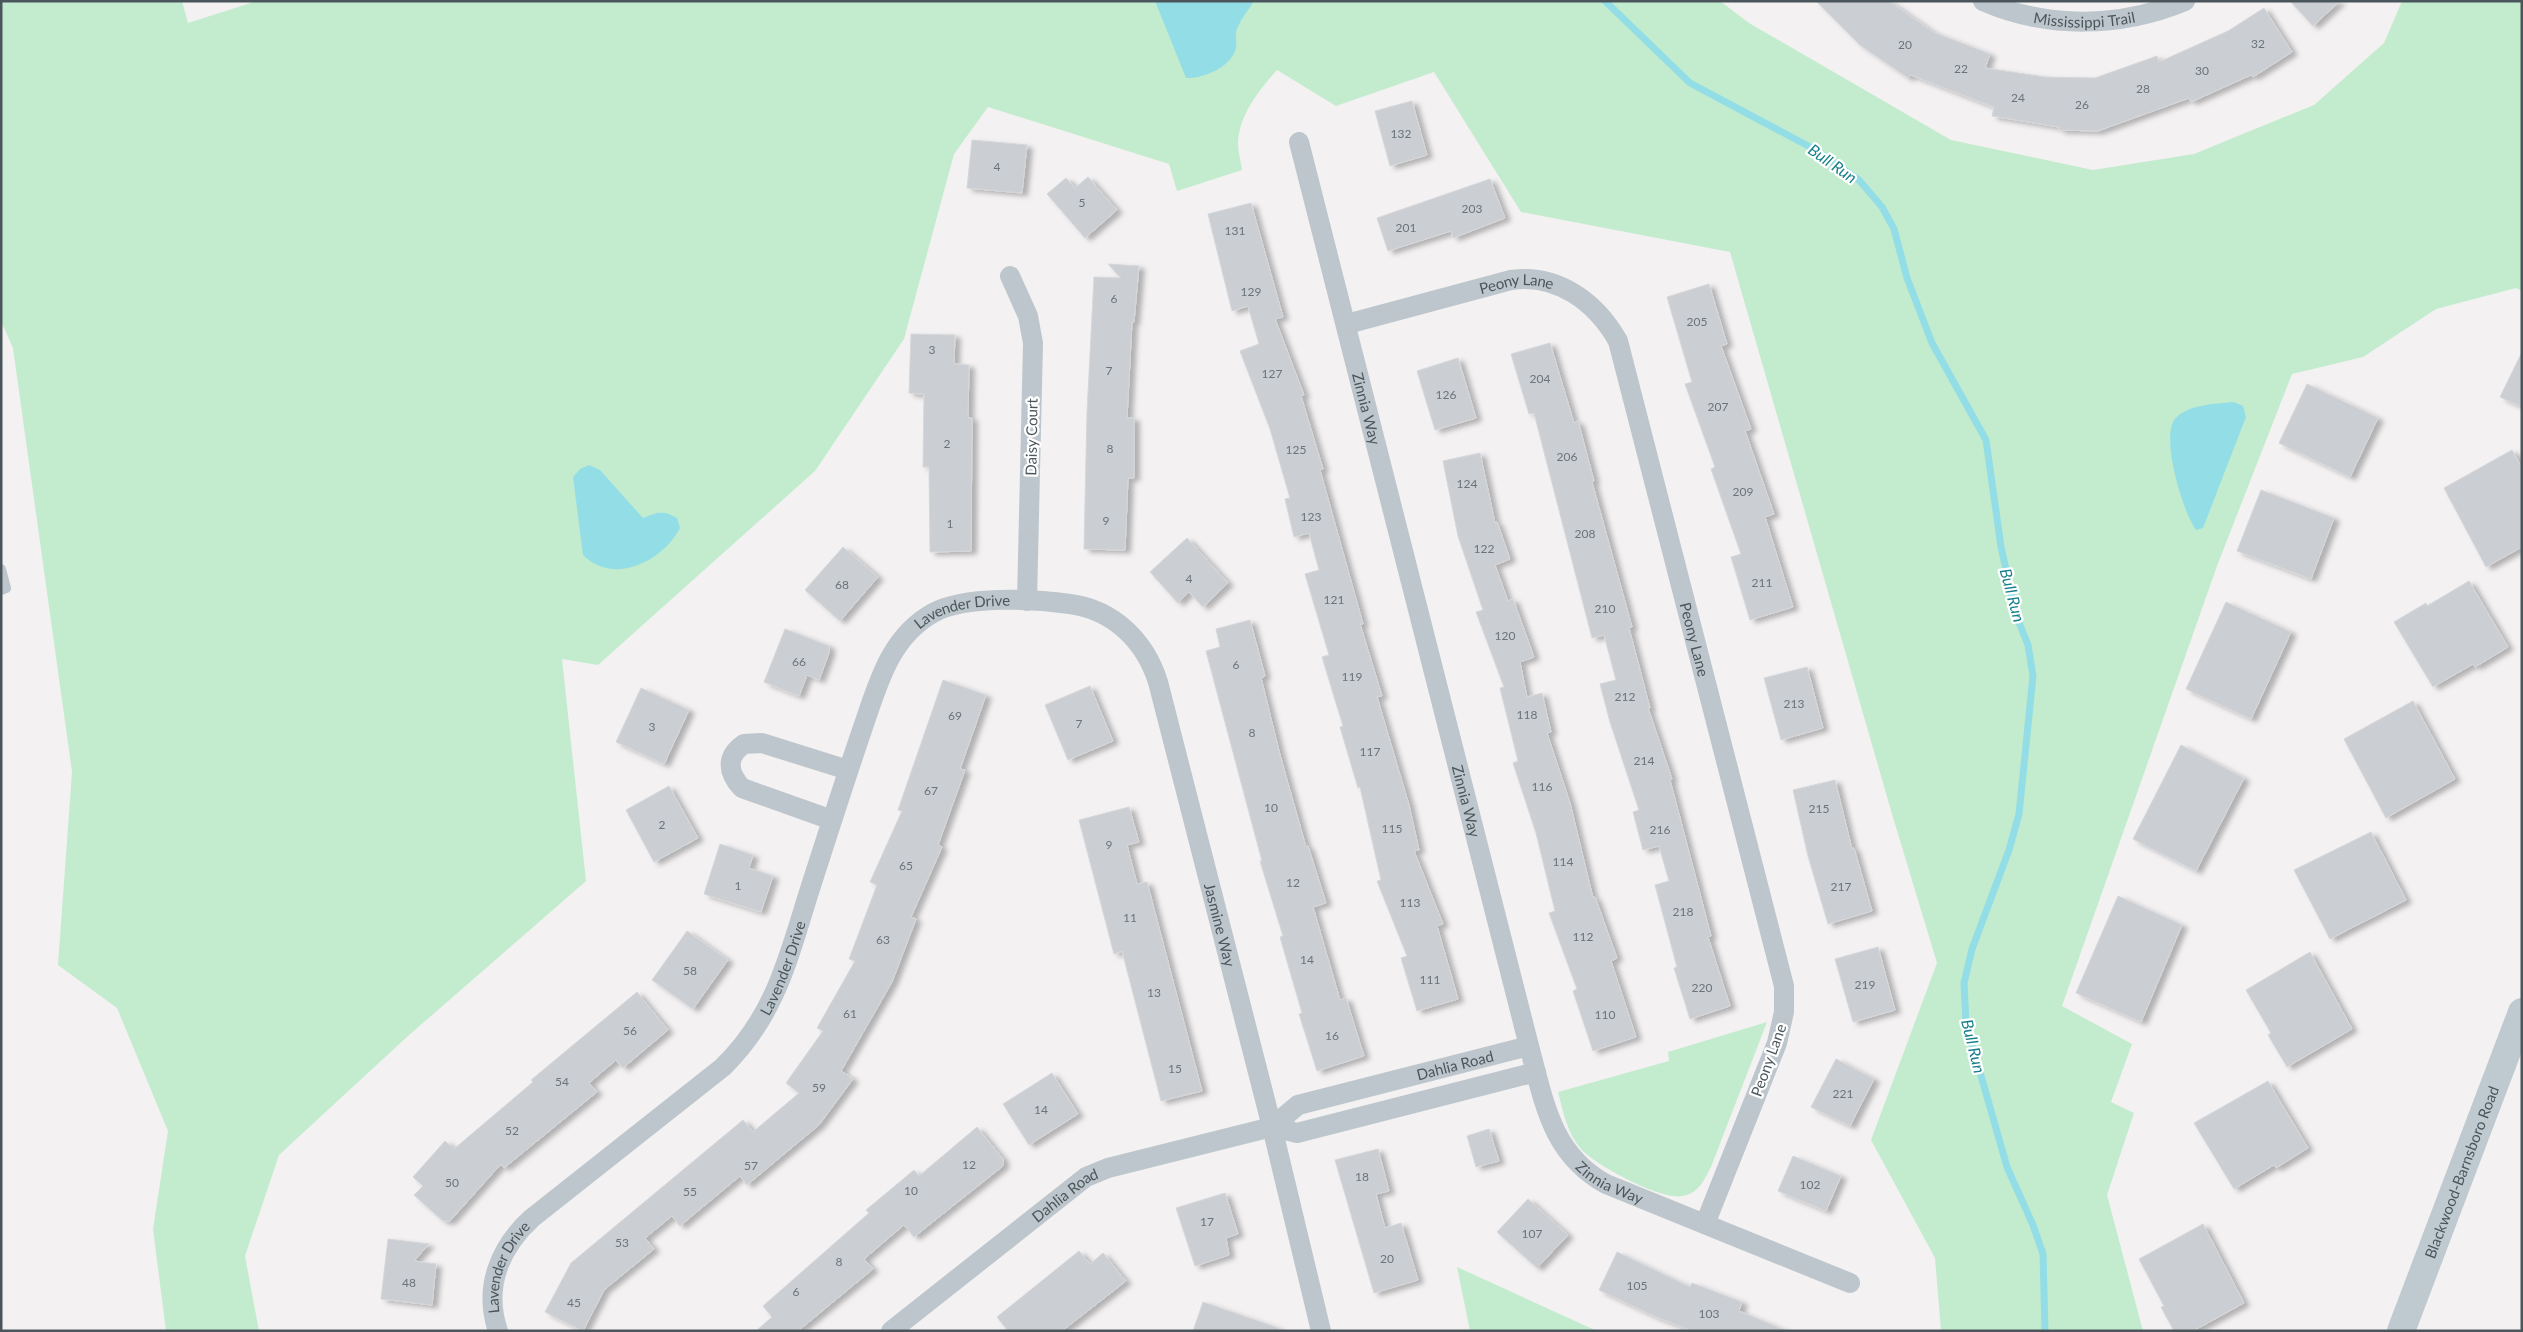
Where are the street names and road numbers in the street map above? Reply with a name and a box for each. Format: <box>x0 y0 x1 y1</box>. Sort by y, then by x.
street label: Mississippi Trail <box>2032 8 2136 31</box>
street label: Peony Lane <box>1477 270 1556 297</box>
street label: Zinnia Way <box>1349 371 1385 447</box>
street label: Daisy Court <box>1021 398 1041 476</box>
street label: Lavender Drive <box>910 591 1010 632</box>
street label: Peony Lane <box>1677 600 1713 678</box>
street label: Zinnia Way <box>1449 763 1485 839</box>
street label: Jasmine Way <box>1201 881 1240 969</box>
street label: Lavender Drive <box>756 918 809 1018</box>
street label: Peony Lane <box>1747 1021 1789 1099</box>
street label: Dahlia Road <box>1414 1046 1495 1083</box>
street label: Blackwood-Barnsboro Road <box>2420 1083 2502 1261</box>
street label: Zinnia Way <box>1572 1157 1646 1207</box>
street label: Dahlia Road <box>1028 1164 1100 1226</box>
street label: Lavender Drive <box>483 1217 533 1314</box>

